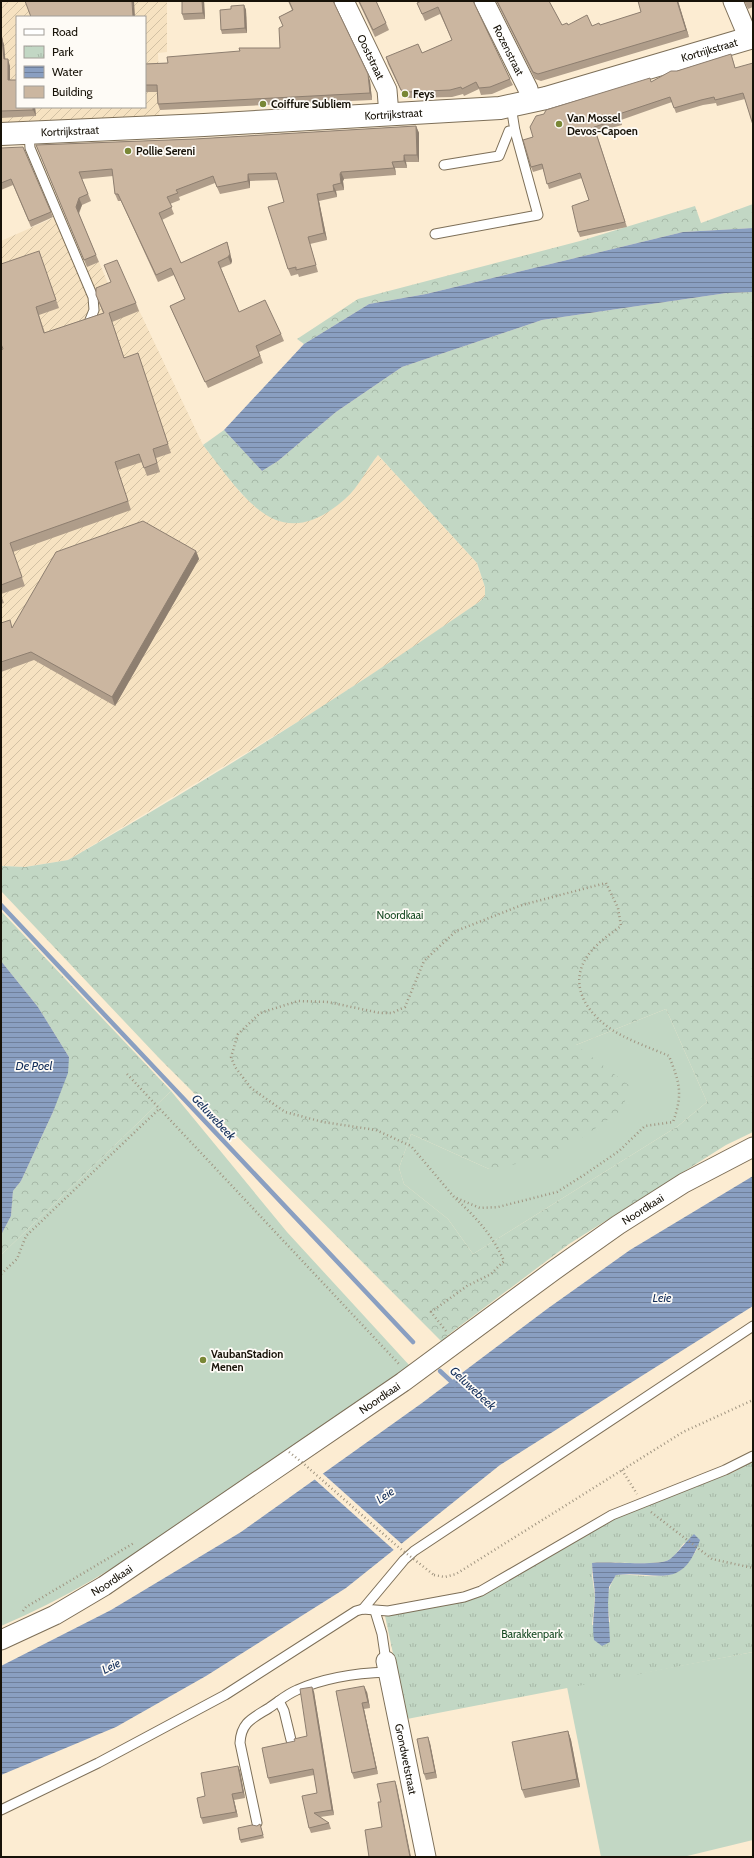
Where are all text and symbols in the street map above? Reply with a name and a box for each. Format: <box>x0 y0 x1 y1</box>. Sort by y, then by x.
legend <box>16 16 146 108</box>
street label: Rozenstraat <box>490 22 527 78</box>
text: Road <box>52 24 78 39</box>
street label: Ooststraat <box>354 32 388 82</box>
street label: Kortrijkstraat <box>679 35 739 65</box>
text: Park <box>52 44 74 59</box>
text: Water <box>52 64 83 79</box>
text: Building <box>52 84 94 99</box>
place label: Feys <box>413 87 435 101</box>
marker: Feys <box>400 89 410 99</box>
place label: Coiffure Subliem <box>271 97 351 111</box>
marker: Coiffure Subliem <box>258 99 268 109</box>
street label: Kortrijkstraat <box>364 105 423 123</box>
place label: Van Mossel Devos-Capoen <box>567 111 638 138</box>
marker: Van Mossel Devos-Capoen <box>554 119 564 129</box>
street label: Kortrijkstraat <box>41 123 100 139</box>
place label: Pollie Sereni <box>136 144 195 158</box>
marker: Pollie Sereni <box>123 146 133 156</box>
park label: Noordkaai <box>377 908 423 922</box>
water label: De Poel <box>16 1058 53 1073</box>
water label: Geluwebeek <box>189 1091 240 1144</box>
street label: Noordkaai <box>619 1191 666 1228</box>
water label: Leie <box>653 1290 672 1305</box>
place label: VaubanStadion Menen <box>211 1347 283 1374</box>
marker: VaubanStadion Menen <box>198 1355 208 1365</box>
water label: Geluwebeek <box>447 1363 500 1414</box>
street label: Noordkaai <box>356 1379 403 1417</box>
water label: Leie <box>373 1483 397 1507</box>
street label: Noordkaai <box>88 1562 135 1599</box>
park label: Barakkenpark <box>501 1627 563 1641</box>
water label: Leie <box>99 1655 123 1677</box>
street label: Grondwetstraat <box>392 1722 420 1796</box>

